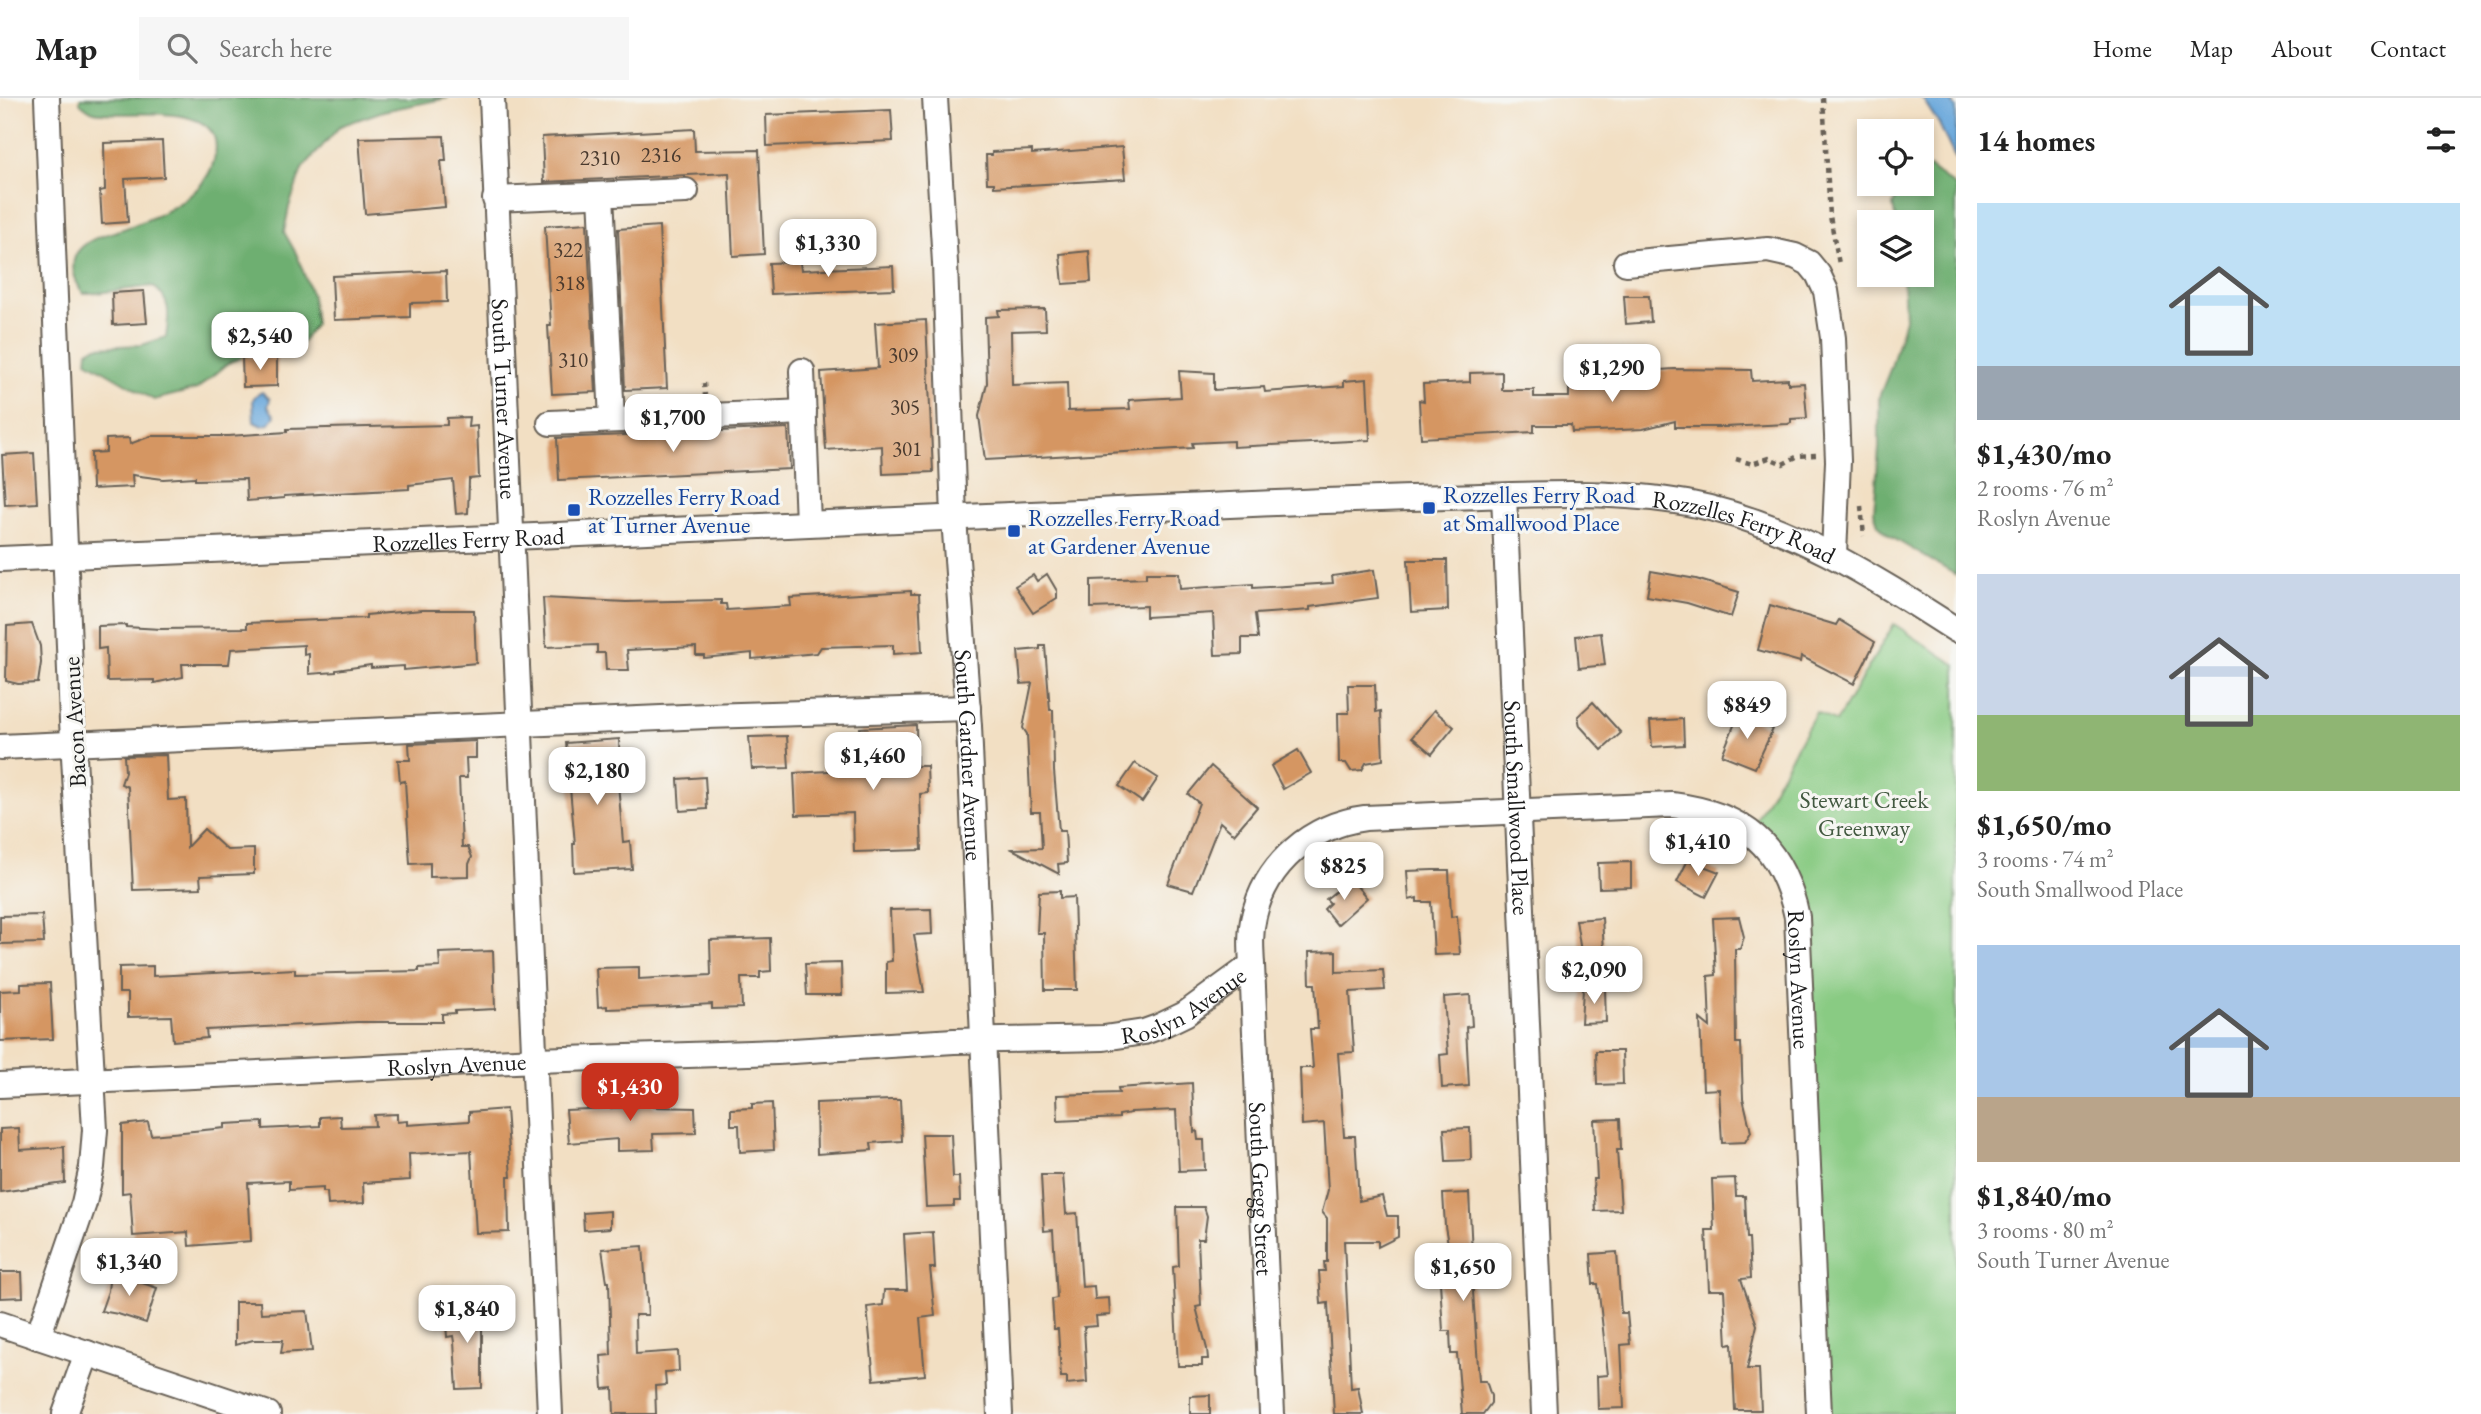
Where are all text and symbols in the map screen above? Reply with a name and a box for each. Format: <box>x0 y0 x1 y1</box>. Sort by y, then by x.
search box <box>139 17 629 80</box>
text: Map <box>35 27 97 70</box>
icon: search <box>163 29 201 67</box>
text: Search here <box>219 31 332 65</box>
text: Home <box>2092 33 2152 64</box>
text: Map <box>2190 33 2233 64</box>
text: About <box>2271 33 2332 64</box>
text: Contact <box>2370 33 2446 64</box>
map controls <box>1857 119 1934 287</box>
button: locate <box>1857 119 1934 196</box>
text: 14 homes <box>1977 121 2095 160</box>
icon: filters <box>2422 121 2460 159</box>
house number: 2316 <box>641 141 681 168</box>
house number: 2310 <box>580 144 620 171</box>
button: layers <box>1857 210 1934 287</box>
pin: $1,330 <box>771 220 885 279</box>
text: $1,330 <box>796 227 860 257</box>
house number: 322 <box>553 236 583 263</box>
icon: home <box>2156 248 2282 374</box>
house number: 318 <box>555 269 585 296</box>
street label: South Turner Avenue <box>485 298 525 500</box>
pin: $2,540 <box>203 313 317 372</box>
text: $2,540 <box>228 320 292 350</box>
house number: 309 <box>888 341 918 368</box>
pin: $1,290 <box>1555 344 1669 404</box>
house number: 310 <box>558 346 588 373</box>
text: $1,290 <box>1580 352 1644 382</box>
house number: 305 <box>890 393 920 420</box>
pin: $1,700 <box>616 394 730 454</box>
text: $1,700 <box>641 402 705 432</box>
text: $1,430/mo <box>1977 434 2111 473</box>
house number: 301 <box>892 435 922 462</box>
text: 2 rooms · 76 m² <box>1977 473 2114 503</box>
place label: Rozzelles Ferry Road at Smallwood Place <box>1443 479 1636 538</box>
place label: Rozzelles Ferry Road at Turner Avenue <box>588 481 781 540</box>
street label: Rozzelles Ferry Road <box>1650 483 1842 571</box>
marker: Rozzelles Ferry Road at Smallwood Place <box>1421 500 1437 516</box>
marker: Rozzelles Ferry Road at Turner Avenue <box>566 502 582 518</box>
place label: Rozzelles Ferry Road at Gardener Avenue <box>1028 502 1221 561</box>
text: Roslyn Avenue <box>1977 503 2111 533</box>
street label: Rozzelles Ferry Road <box>372 519 566 558</box>
marker: Rozzelles Ferry Road at Gardener Avenue <box>1006 523 1022 539</box>
icon: home <box>2156 619 2282 745</box>
street label: South Gardner Avenue <box>948 648 991 861</box>
street label: Bacon Avenue <box>55 656 93 788</box>
pin: $849 <box>1706 682 1788 741</box>
text: $849 <box>1723 689 1771 719</box>
street label: South Smallwood Place <box>1497 699 1538 916</box>
pin: $1,460 <box>816 732 930 792</box>
text: $1,460 <box>841 740 905 770</box>
pin: $2,180 <box>540 748 654 807</box>
text: $2,180 <box>565 755 629 785</box>
park label: Stewart Creek Greenway <box>1800 784 1929 843</box>
text: $1,650/mo <box>1977 805 2111 844</box>
pin: $1,410 <box>1641 818 1755 878</box>
text: $1,410 <box>1666 826 1730 856</box>
pin: $825 <box>1303 842 1385 902</box>
text: 3 rooms · 74 m² <box>1977 844 2114 874</box>
text: $825 <box>1320 850 1368 880</box>
text: South Smallwood Place <box>1977 874 2183 904</box>
street label: Roslyn Avenue <box>1781 909 1818 1050</box>
pin: $2,090 <box>1537 946 1651 1006</box>
text: $2,090 <box>1562 954 1626 984</box>
street label: Roslyn Avenue <box>1119 959 1252 1051</box>
icon: home <box>2156 990 2282 1116</box>
street label: Roslyn Avenue <box>386 1045 527 1082</box>
pin: $1,430 <box>573 1063 687 1123</box>
text: $1,430 <box>598 1071 662 1101</box>
street label: South Gregg Street <box>1243 1101 1281 1277</box>
text: $1,840/mo <box>1977 1176 2111 1215</box>
text: 3 rooms · 80 m² <box>1977 1215 2114 1245</box>
pin: $1,340 <box>72 1238 186 1298</box>
pin: $1,650 <box>1406 1244 1520 1303</box>
text: South Turner Avenue <box>1977 1245 2170 1275</box>
text: $1,340 <box>97 1246 161 1276</box>
text: $1,650 <box>1431 1251 1495 1281</box>
pin: $1,840 <box>410 1286 524 1345</box>
text: $1,840 <box>435 1293 499 1323</box>

